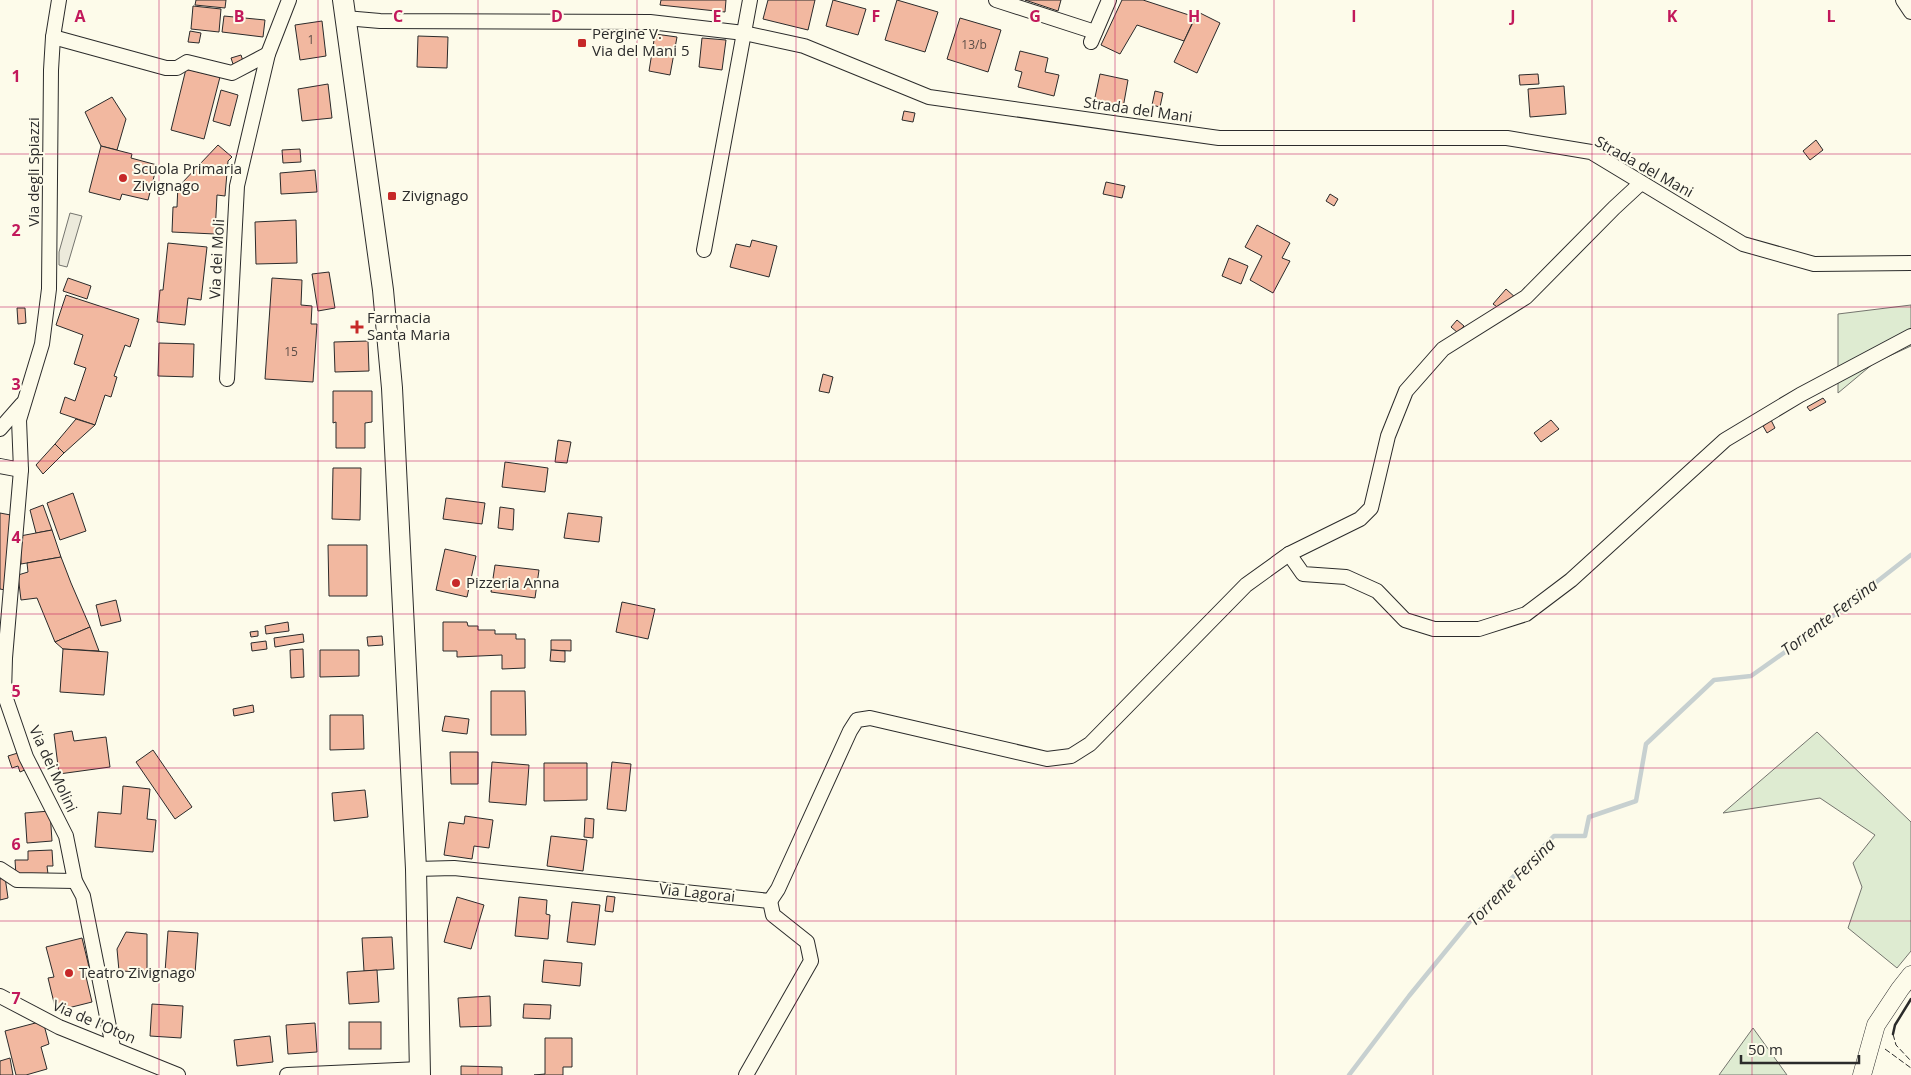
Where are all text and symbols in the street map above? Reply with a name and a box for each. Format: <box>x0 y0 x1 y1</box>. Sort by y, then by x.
text: A <box>74 5 86 27</box>
text: B <box>234 5 244 27</box>
text: C <box>393 5 403 27</box>
text: D <box>551 5 563 27</box>
text: E <box>713 5 722 27</box>
text: F <box>872 5 880 27</box>
text: G <box>1029 5 1041 27</box>
text: H <box>1188 5 1200 27</box>
text: I <box>1351 5 1357 27</box>
text: J <box>1508 5 1516 27</box>
text: K <box>1667 5 1678 27</box>
text: L <box>1826 5 1836 27</box>
place label: Pergine V. Via del Mani 5 <box>592 23 690 60</box>
house number: 1 <box>308 31 314 48</box>
house number: 13/b <box>961 36 987 53</box>
marker: Pergine V. Via del Mani 5 <box>576 37 588 49</box>
text: 1 <box>11 65 21 87</box>
street label: Strada del Mani <box>1083 91 1194 127</box>
street label: Via degli Spiazzi <box>23 117 43 227</box>
street label: Strada del Mani <box>1592 131 1697 201</box>
place label: Scuola Primaria Zivignago <box>133 158 242 195</box>
marker: Scuola Primaria Zivignago <box>117 172 129 184</box>
place label: Zivignago <box>402 185 469 205</box>
marker: Zivignago <box>386 190 398 202</box>
street label: Via dei Moli <box>204 218 228 300</box>
text: 2 <box>11 219 21 241</box>
place label: Farmacia Santa Maria <box>367 307 450 344</box>
marker: Farmacia Santa Maria <box>351 321 363 333</box>
house number: 15 <box>284 343 298 360</box>
text: 3 <box>11 373 21 395</box>
text: 4 <box>11 526 21 548</box>
place label: Pizzeria Anna <box>466 572 560 592</box>
water label: Torrente Fersina <box>1776 574 1882 660</box>
marker: Pizzeria Anna <box>450 577 462 589</box>
text: 5 <box>11 680 21 702</box>
street label: Via dei Molini <box>25 722 83 815</box>
text: 6 <box>11 833 21 855</box>
water label: Torrente Fersina <box>1462 833 1560 931</box>
street label: Via Lagorai <box>658 878 736 906</box>
place label: Teatro Zivignago <box>79 962 195 982</box>
marker: Teatro Zivignago <box>63 967 75 979</box>
text: 7 <box>11 987 21 1009</box>
street label: Via de l'Oton <box>50 995 139 1048</box>
scale bar <box>1741 1032 1858 1064</box>
text: 50 m <box>1748 1039 1783 1059</box>

